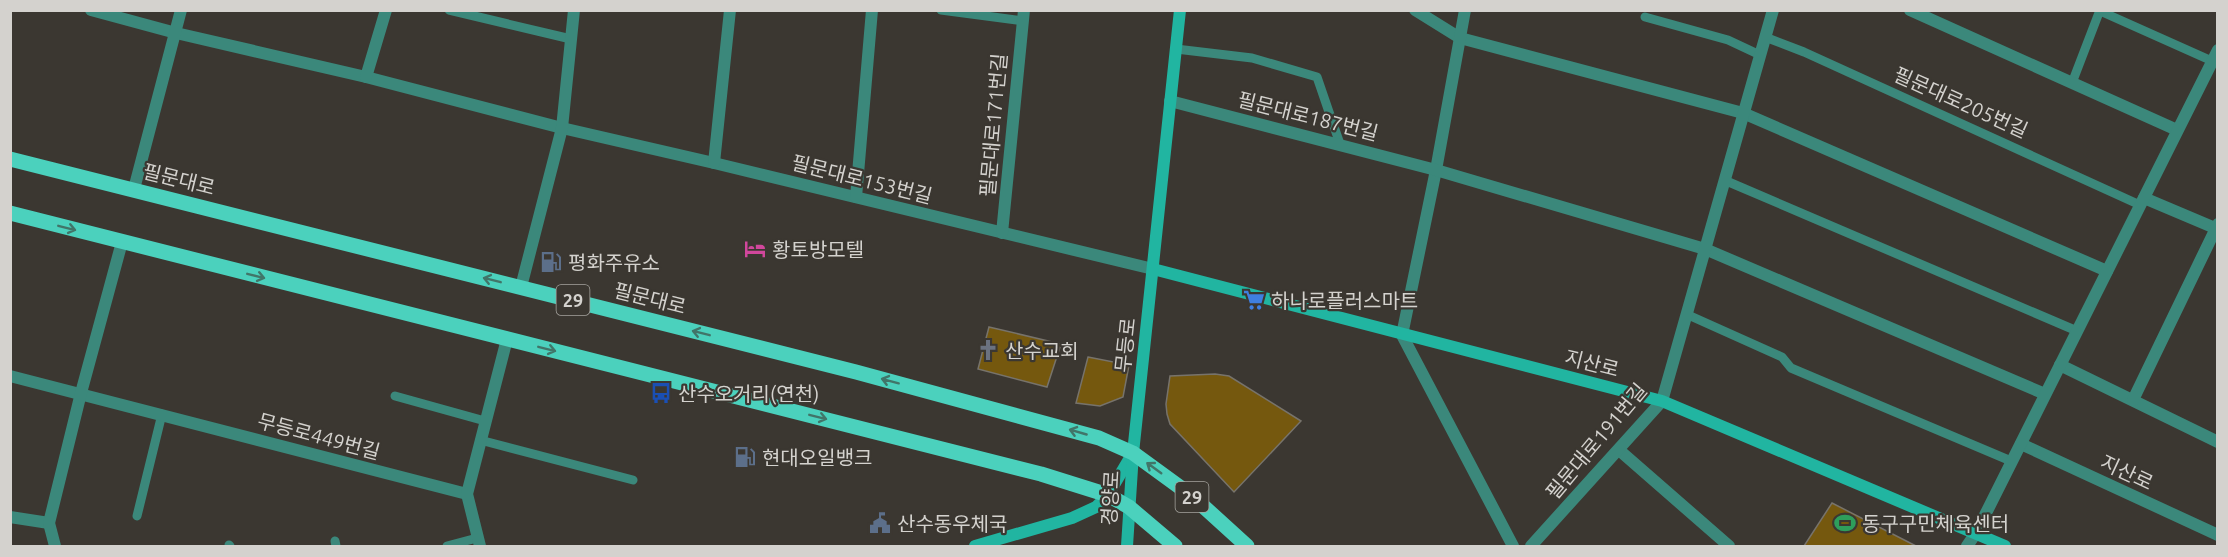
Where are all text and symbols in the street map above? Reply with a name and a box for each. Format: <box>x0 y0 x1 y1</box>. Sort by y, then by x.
street label: 필문대로171번길 <box>975 52 1011 198</box>
street label: 필문대로205번길 <box>1890 62 2032 142</box>
street label: 필문대로187번길 <box>1235 87 1381 145</box>
street label: 필문대로153번길 <box>789 150 935 208</box>
street label: 필문대로 <box>141 159 217 199</box>
one-way arrow <box>57 222 76 234</box>
hotel icon: 황토방모텔 <box>743 237 767 261</box>
place label: 황토방모텔 <box>772 238 864 261</box>
fuel station icon: 평화주유소 <box>539 250 563 274</box>
place label: 평화주유소 <box>568 251 660 274</box>
one-way arrow <box>246 270 265 282</box>
one-way arrow <box>482 273 501 285</box>
street label: 필문대로 <box>612 278 688 318</box>
road number: 29 <box>556 285 590 315</box>
supermarket icon: 하나로플러스마트 <box>1242 288 1266 312</box>
place label: 하나로플러스마트 <box>1271 289 1418 312</box>
street label: 무등로 <box>1111 316 1139 374</box>
one-way arrow <box>692 326 711 338</box>
church icon: 산수교회 <box>976 338 1000 362</box>
place label: 산수교회 <box>1005 339 1079 362</box>
one-way arrow <box>537 343 556 355</box>
street label: 지산로 <box>1562 345 1622 381</box>
one-way arrow <box>881 375 900 387</box>
street label: 필문대로191번길 <box>1541 378 1651 504</box>
bus stop icon: 산수오거리(연천) <box>649 381 673 405</box>
place label: 산수오거리(연천) <box>678 382 819 405</box>
street label: 무등로449번길 <box>255 409 383 463</box>
one-way arrow <box>808 412 827 424</box>
one-way arrow <box>1069 426 1088 437</box>
fuel station icon: 현대오일뱅크 <box>733 445 757 469</box>
place label: 현대오일뱅크 <box>762 446 872 469</box>
street label: 지산로 <box>2097 450 2157 494</box>
one-way arrow <box>1147 462 1163 475</box>
street label: 경양로 <box>1097 470 1123 526</box>
road number: 29 <box>1176 482 1208 512</box>
public building icon: 산수동우체국 <box>868 511 892 535</box>
sports icon: 동구구민체육센터 <box>1833 511 1857 535</box>
place label: 산수동우체국 <box>897 512 1007 535</box>
place label: 동구구민체육센터 <box>1862 512 2009 535</box>

